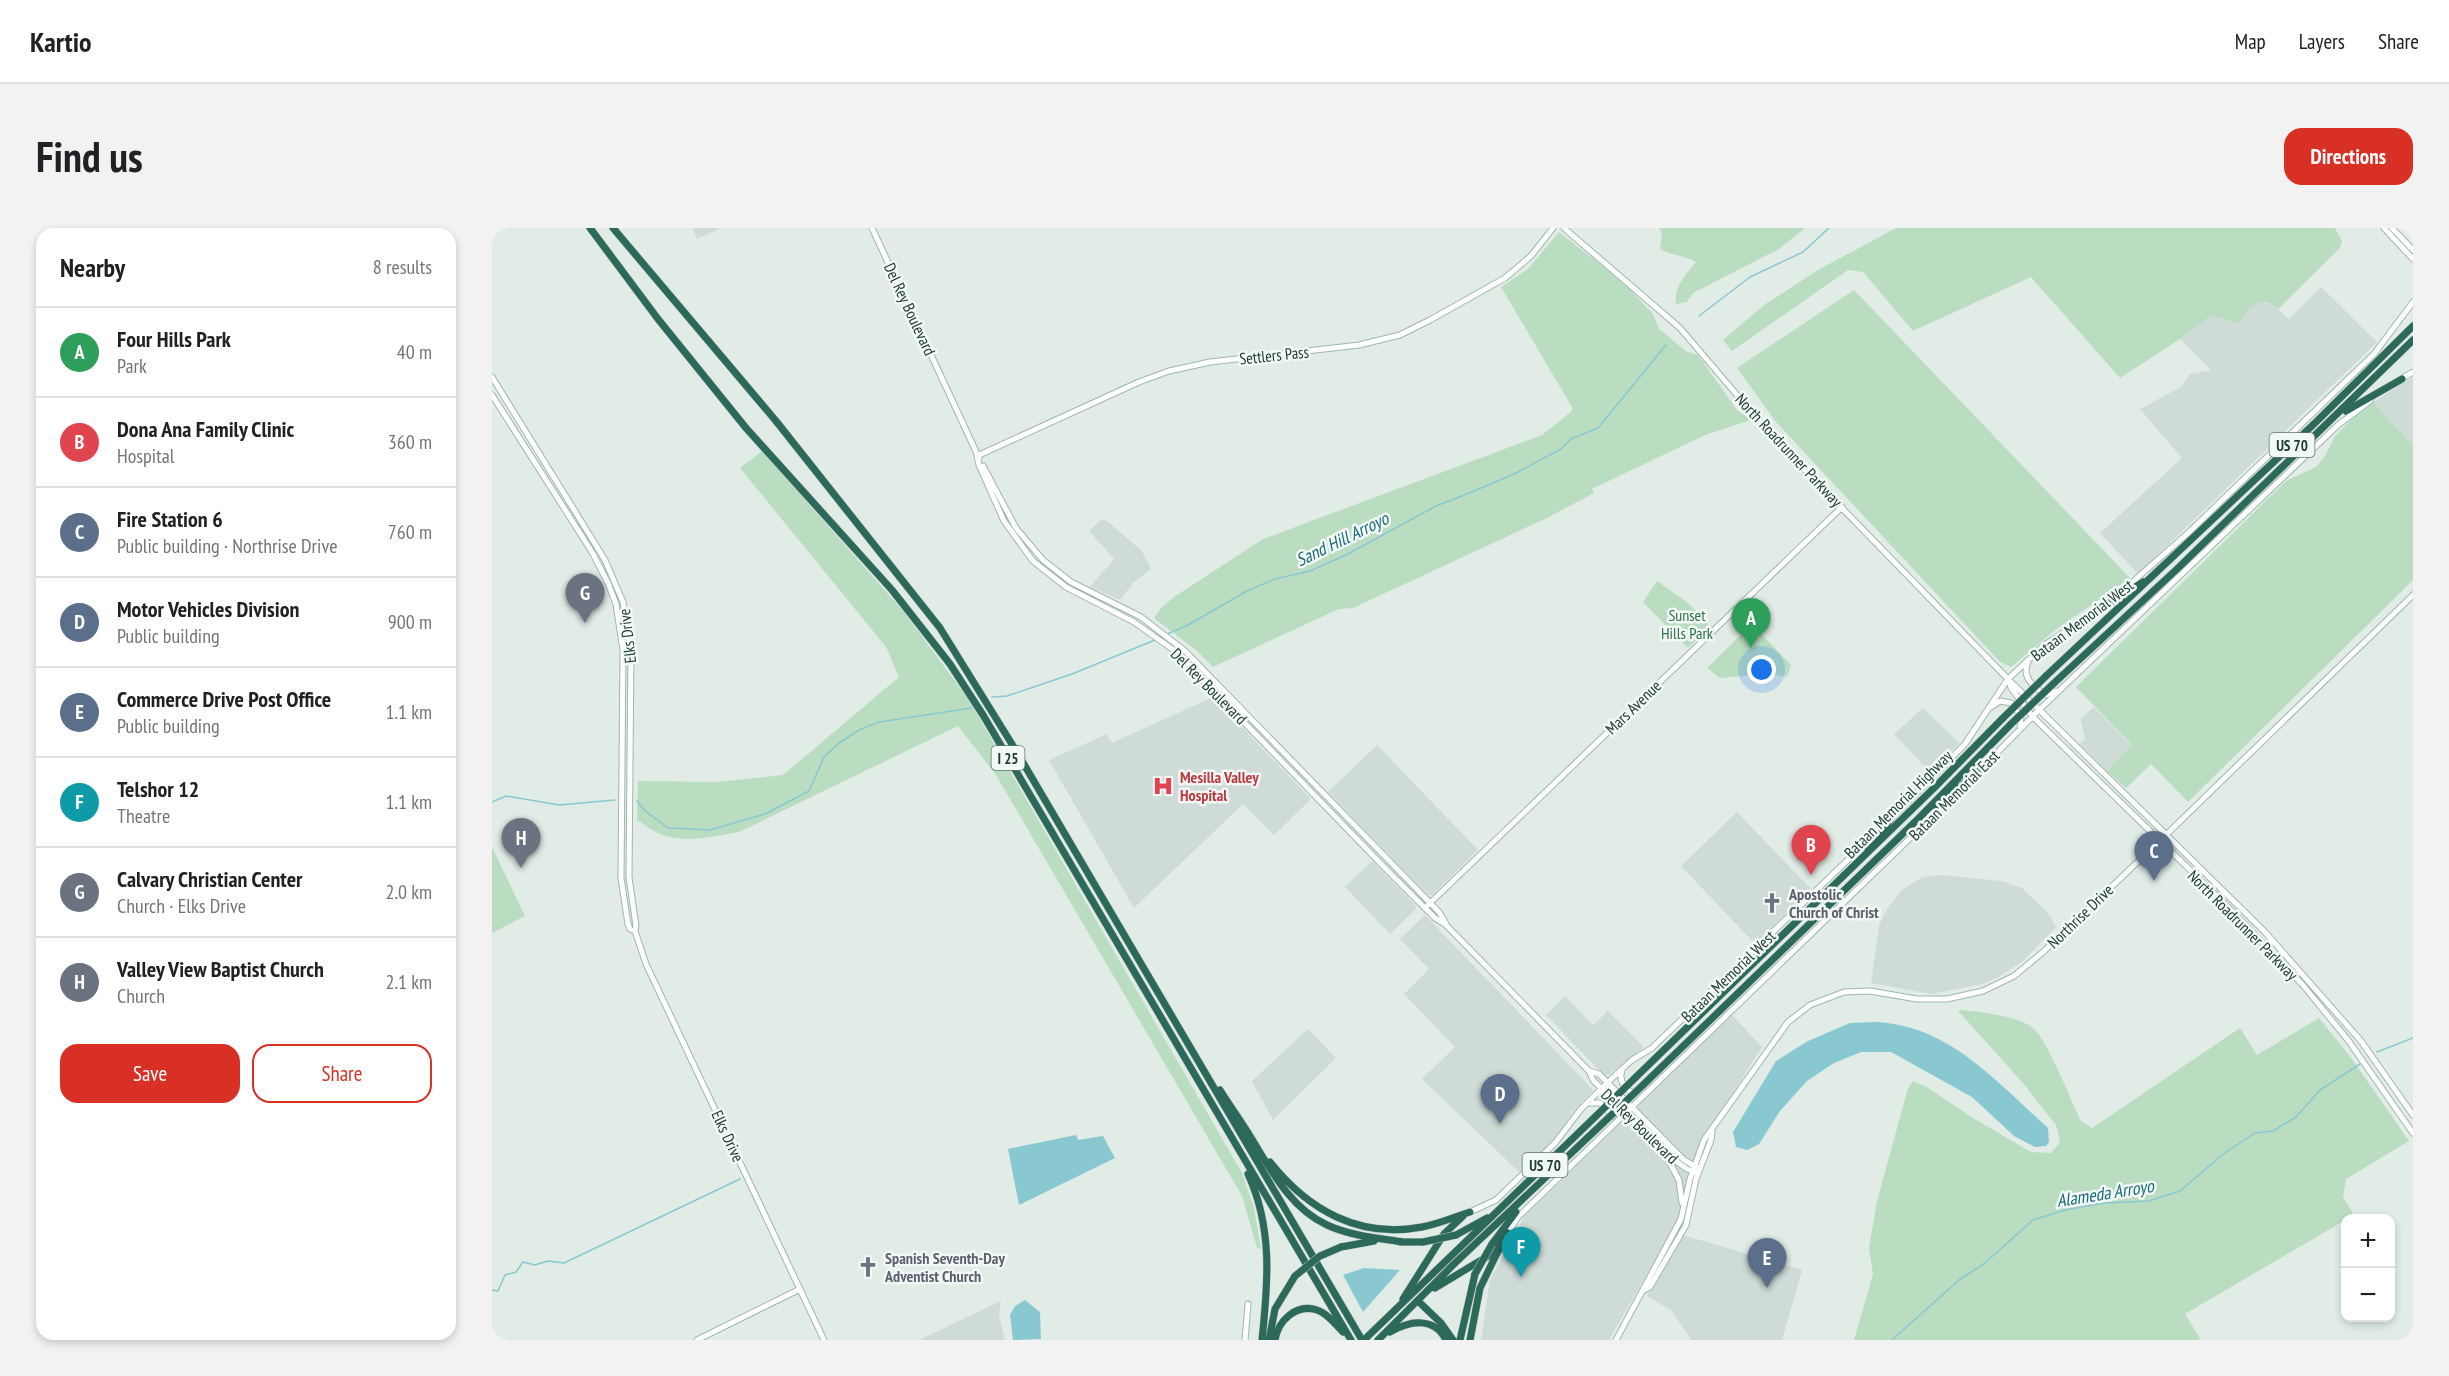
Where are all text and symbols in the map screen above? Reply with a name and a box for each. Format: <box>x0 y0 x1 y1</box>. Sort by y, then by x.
text: Kartio <box>30 23 92 60</box>
text: Map <box>2235 28 2266 55</box>
text: Layers <box>2299 28 2345 55</box>
text: Share <box>2378 28 2419 55</box>
button: Directions <box>2284 128 2413 185</box>
text: Find us <box>36 129 143 184</box>
text: Nearby <box>60 251 125 284</box>
text: 8 results <box>373 254 432 280</box>
street label: Del Rey Boulevard <box>880 260 940 359</box>
text: Four Hills Park <box>117 325 231 353</box>
text: A <box>74 339 85 365</box>
text: 40 m <box>397 339 432 365</box>
street label: Settlers Pass <box>1238 341 1310 369</box>
text: Park <box>117 353 147 379</box>
street label: North Roadrunner Parkway <box>1731 389 1847 511</box>
text: Dona Ana Family Clinic <box>117 415 294 443</box>
text: B <box>75 429 84 455</box>
text: 360 m <box>388 429 432 455</box>
road number: US 70 <box>2270 433 2314 457</box>
text: Hospital <box>117 443 174 469</box>
text: Fire Station 6 <box>117 505 223 533</box>
water label: Sand Hill Arroyo <box>1292 506 1393 571</box>
text: C <box>75 519 84 545</box>
text: 760 m <box>388 519 432 545</box>
text: Public building · Northrise Drive <box>117 533 337 559</box>
pin: G <box>566 574 604 623</box>
street label: Bataan Memorial West <box>2027 575 2138 665</box>
text: Motor Vehicles Division <box>117 595 299 623</box>
pin: A <box>1732 598 1770 648</box>
park label: Sunset Hills Park <box>1661 605 1714 643</box>
street label: Elks Drive <box>614 608 640 664</box>
text: D <box>74 609 85 635</box>
text: 900 m <box>388 609 432 635</box>
text: Public building <box>117 623 220 649</box>
street label: Del Rey Boulevard <box>1167 644 1251 728</box>
your location <box>1747 655 1776 684</box>
street label: Mars Avenue <box>1601 676 1665 738</box>
text: Commerce Drive Post Office <box>117 685 331 713</box>
text: E <box>75 699 84 725</box>
text: 1.1 km <box>385 699 432 725</box>
text: Public building <box>117 713 220 739</box>
street label: Bataan Memorial East <box>1904 745 2004 845</box>
road number: I 25 <box>992 746 1024 770</box>
street label: Bataan Memorial Highway <box>1840 746 1956 862</box>
place label: Mesilla Valley Hospital <box>1180 767 1259 805</box>
hospital icon: Mesilla Valley Hospital <box>1151 774 1175 798</box>
text: Telshor 12 <box>117 775 199 803</box>
text: F <box>75 789 84 815</box>
text: 1.1 km <box>385 789 432 815</box>
text: Theatre <box>117 803 170 829</box>
pin: H <box>501 818 540 868</box>
pin: B <box>1792 826 1830 875</box>
pin: C <box>2134 832 2174 881</box>
text: Calvary Christian Center <box>117 865 303 893</box>
street label: North Roadrunner Parkway <box>2184 866 2302 984</box>
text: G <box>74 879 85 905</box>
text: 2.0 km <box>385 879 432 905</box>
street label: Northrise Drive <box>2043 880 2117 952</box>
place label: Apostolic Church of Christ <box>1788 884 1879 922</box>
church icon: Apostolic Church of Christ <box>1760 891 1784 915</box>
text: Church · Elks Drive <box>117 893 246 919</box>
street label: Bataan Memorial West <box>1677 926 1780 1026</box>
text: Valley View Baptist Church <box>117 955 324 983</box>
text: H <box>74 969 85 995</box>
text: 2.1 km <box>385 969 432 995</box>
text: Church <box>117 983 165 1009</box>
button: Save <box>60 1044 240 1103</box>
button: Share <box>252 1044 432 1103</box>
pin: D <box>1480 1074 1520 1124</box>
street label: Del Rey Boulevard <box>1597 1084 1683 1168</box>
street label: Elks Drive <box>707 1107 749 1165</box>
road number: US 70 <box>1522 1153 1568 1177</box>
water label: Alameda Arroyo <box>2055 1174 2156 1212</box>
map controls <box>2341 1214 2395 1322</box>
button: + <box>2341 1214 2395 1268</box>
pin: F <box>1502 1228 1540 1277</box>
pin: E <box>1748 1238 1786 1288</box>
place label: Spanish Seventh-Day Adventist Church <box>884 1248 1005 1286</box>
church icon: Spanish Seventh-Day Adventist Church <box>856 1255 880 1279</box>
button: − <box>2341 1268 2395 1322</box>

